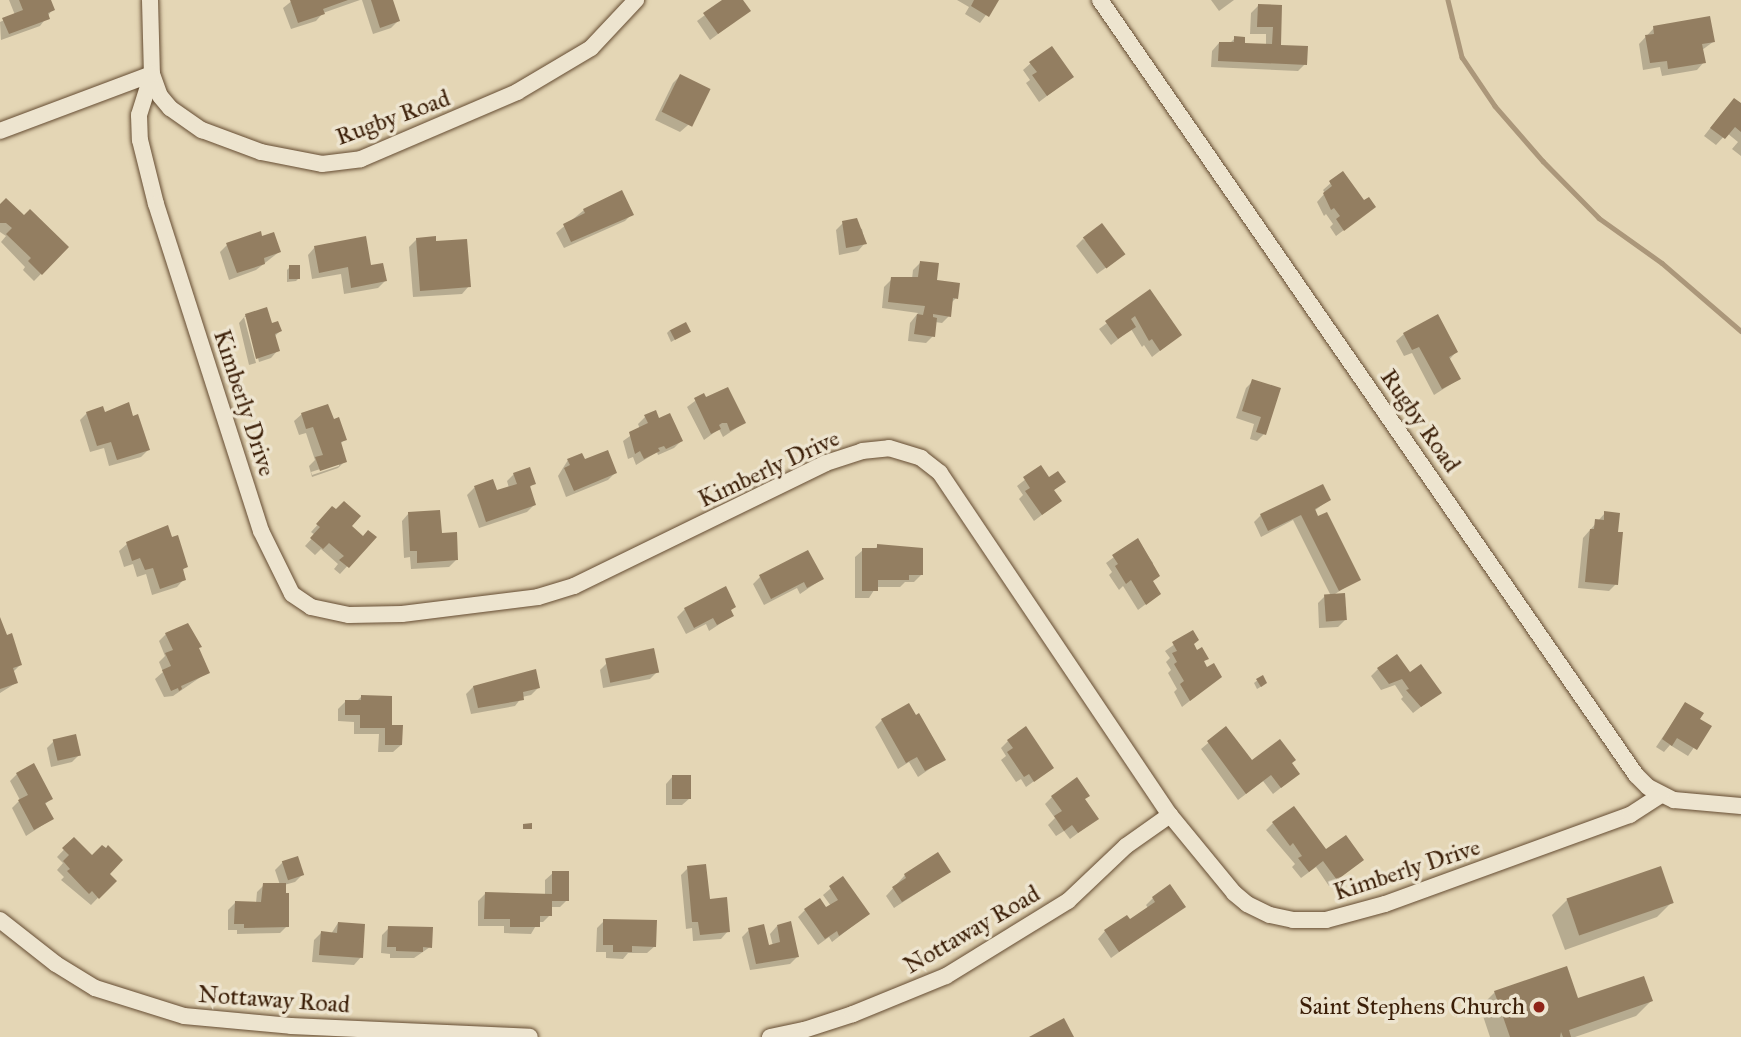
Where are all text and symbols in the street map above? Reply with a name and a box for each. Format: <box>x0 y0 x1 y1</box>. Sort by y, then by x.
street label: Rugby Road <box>332 84 454 152</box>
street label: Kimberly Drive <box>207 326 281 480</box>
street label: Rugby Road <box>1374 364 1466 478</box>
street label: Kimberly Drive <box>694 424 844 514</box>
street label: Kimberly Drive <box>1330 833 1484 907</box>
street label: Nottaway Road <box>899 879 1045 981</box>
street label: Nottaway Road <box>197 980 351 1020</box>
place label: Saint Stephens Church <box>1299 993 1525 1021</box>
marker: Saint Stephens Church <box>1531 999 1547 1015</box>

